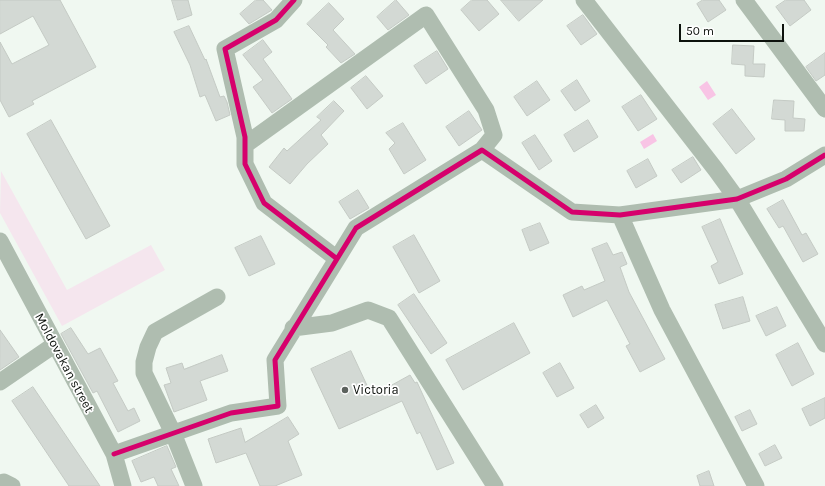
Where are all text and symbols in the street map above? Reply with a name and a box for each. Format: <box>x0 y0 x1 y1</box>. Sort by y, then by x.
scale bar <box>681 16 786 42</box>
text: 50 m <box>686 24 714 38</box>
street label: Moldovakan street <box>31 311 97 415</box>
place label: Victoria <box>353 382 399 398</box>
marker: Victoria <box>340 385 350 395</box>

